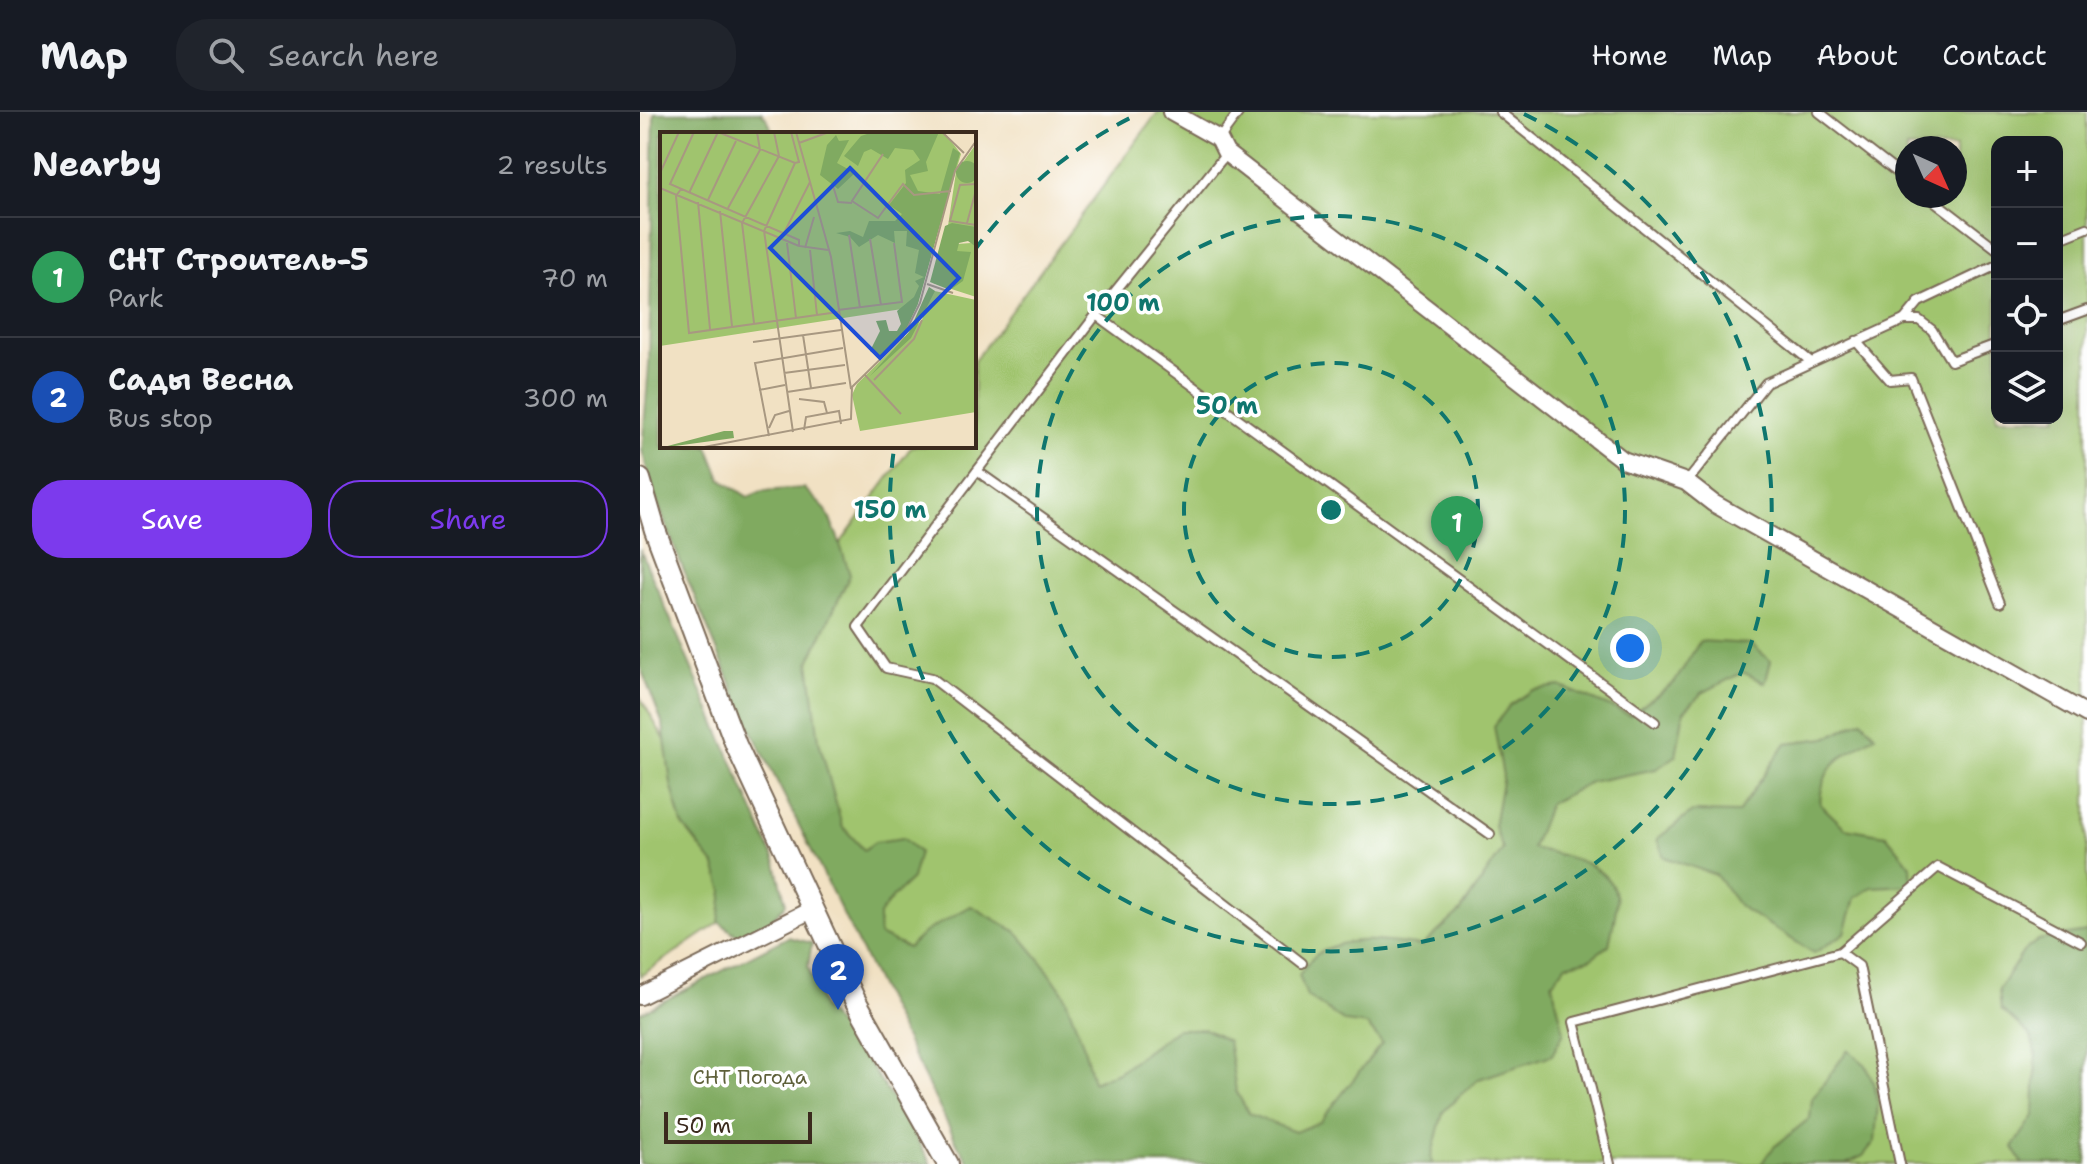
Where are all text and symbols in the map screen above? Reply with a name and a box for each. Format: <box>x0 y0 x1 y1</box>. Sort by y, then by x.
search box <box>176 19 736 91</box>
text: Map <box>40 30 128 81</box>
icon: search <box>204 33 248 77</box>
text: Search here <box>268 35 439 76</box>
text: Home <box>1591 36 1668 74</box>
text: Map <box>1712 36 1772 74</box>
text: About <box>1816 36 1898 74</box>
text: Contact <box>1942 36 2047 74</box>
inset map <box>660 132 976 448</box>
north arrow <box>1895 136 1967 208</box>
map controls <box>1991 136 2063 424</box>
button: + <box>1991 136 2063 208</box>
text: Nearby <box>32 141 162 187</box>
text: 2 results <box>496 147 608 182</box>
button: − <box>1991 208 2063 280</box>
text: СНТ Строитель-5 <box>108 239 369 280</box>
text: 1 <box>52 260 64 295</box>
text: 70 m <box>541 260 608 295</box>
text: Park <box>108 280 164 315</box>
button: locate <box>1991 280 2063 352</box>
text: 100 m <box>1086 287 1160 319</box>
button: layers <box>1991 352 2063 424</box>
text: Сады Весна <box>108 359 293 400</box>
text: 2 <box>49 380 67 415</box>
text: 300 m <box>523 380 608 415</box>
text: 50 m <box>1196 390 1258 422</box>
text: Bus stop <box>108 400 213 435</box>
button: Save <box>32 480 312 558</box>
button: Share <box>328 480 608 558</box>
text: 150 m <box>854 494 926 526</box>
centre of rings <box>1317 496 1345 524</box>
pin: 1 <box>1431 496 1483 562</box>
your location <box>1610 628 1650 668</box>
pin: 2 <box>812 944 864 1010</box>
park label: СНТ Погода <box>693 1064 808 1090</box>
scale bar <box>664 1108 812 1144</box>
text: 50 m <box>676 1111 731 1140</box>

